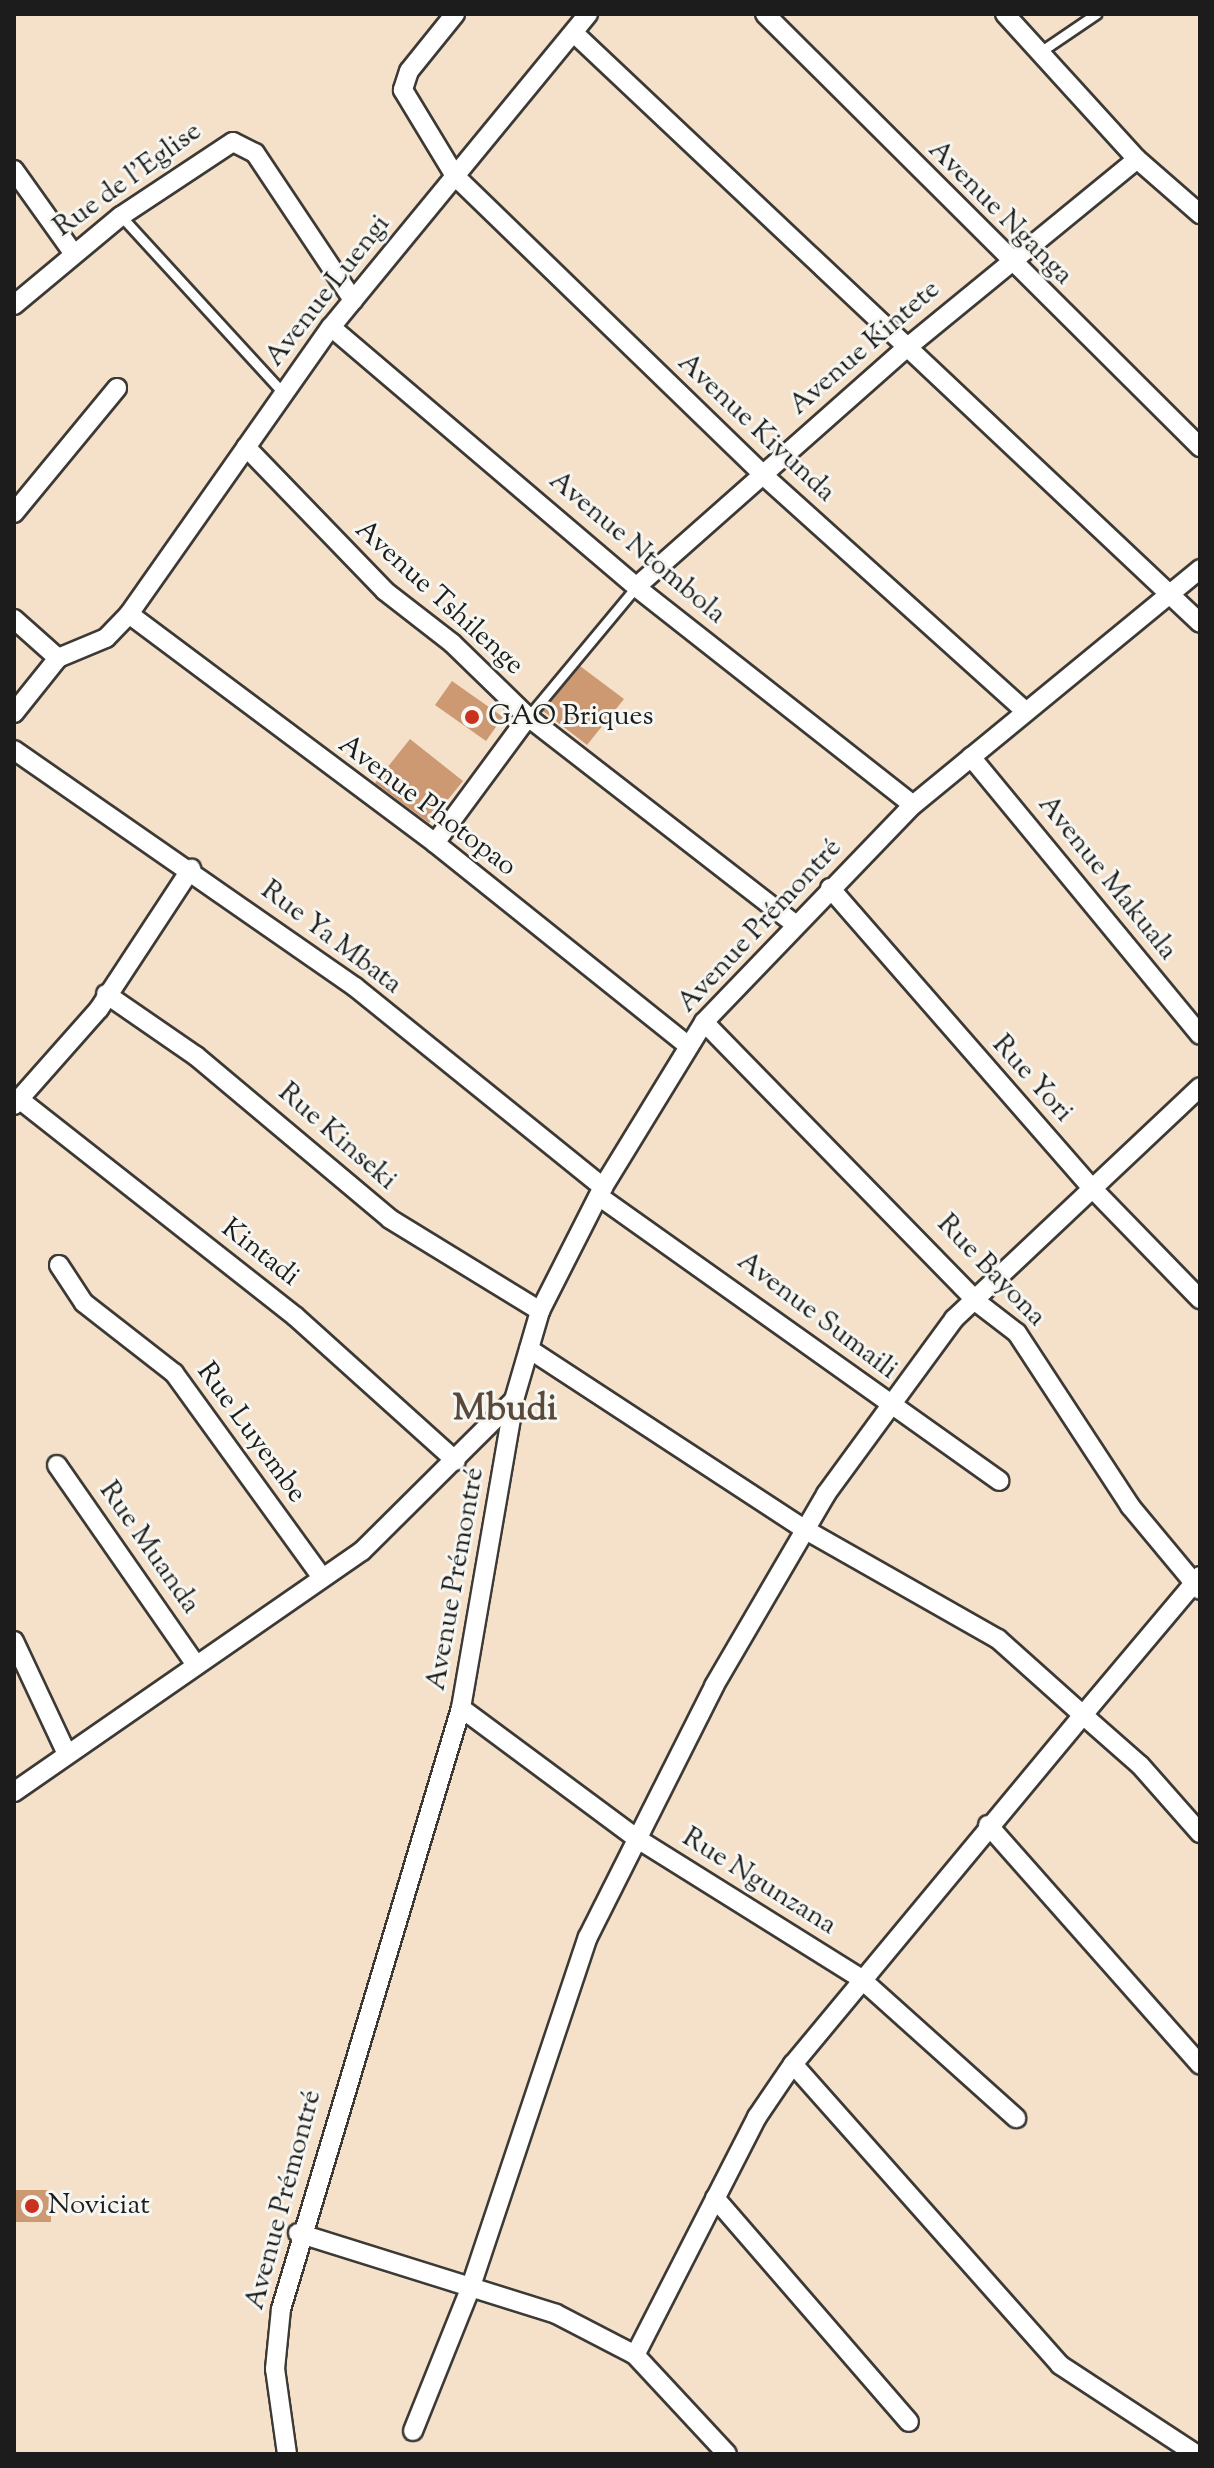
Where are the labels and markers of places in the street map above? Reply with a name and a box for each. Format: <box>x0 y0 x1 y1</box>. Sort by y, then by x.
place label: GAO Briques <box>488 700 654 734</box>
marker: GAO Briques <box>463 708 481 726</box>
place label: Noviciat <box>48 2189 150 2223</box>
marker: Noviciat <box>23 2197 41 2215</box>

